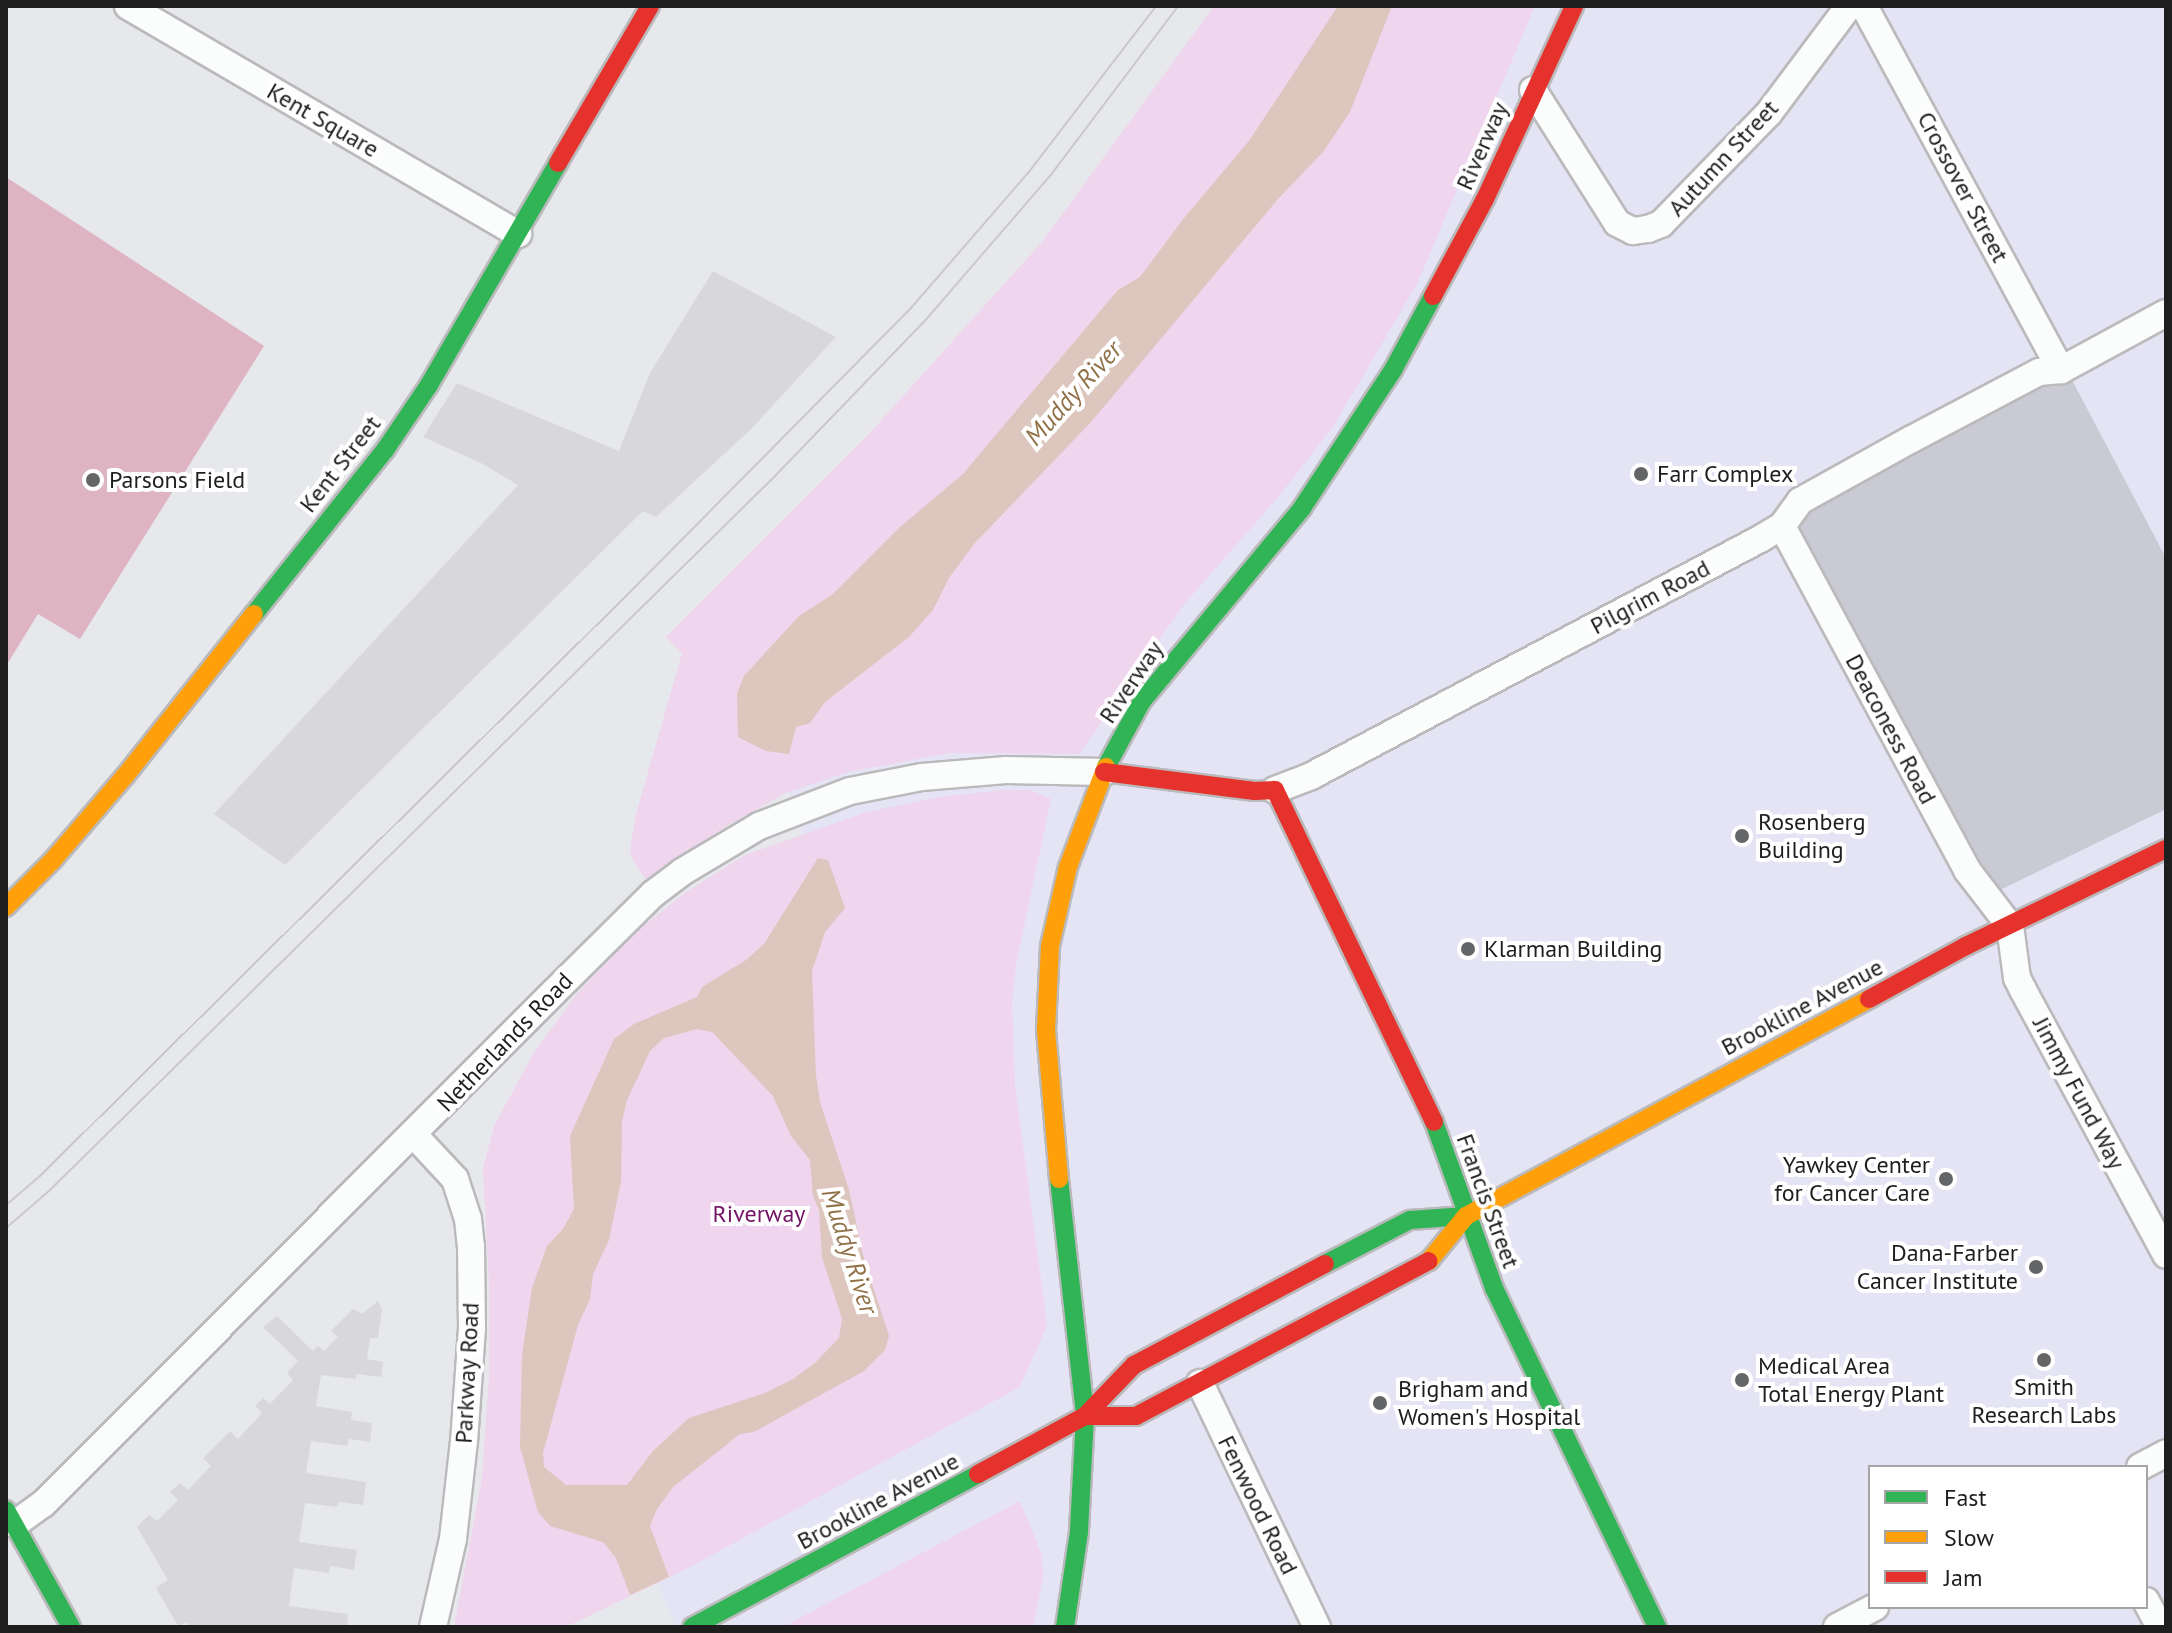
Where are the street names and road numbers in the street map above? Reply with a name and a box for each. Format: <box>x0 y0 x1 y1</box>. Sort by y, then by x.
street label: Kent Square <box>262 76 384 164</box>
street label: Autumn Street <box>1662 94 1784 222</box>
street label: Riverway <box>1450 98 1514 194</box>
street label: Crossover Street <box>1911 107 2015 267</box>
street label: Kent Street <box>293 410 387 518</box>
street label: Pilgrim Road <box>1585 554 1715 640</box>
street label: Riverway <box>1093 635 1169 729</box>
street label: Deaconess Road <box>1839 649 1943 809</box>
street label: Brookline Avenue <box>1716 952 1888 1062</box>
street label: Netherlands Road <box>431 966 579 1118</box>
street label: Jimmy Fund Way <box>2026 1011 2132 1175</box>
street label: Francis Street <box>1450 1130 1526 1272</box>
street label: Parkway Road <box>449 1301 485 1445</box>
street label: Fenwood Road <box>1212 1431 1304 1579</box>
street label: Brookline Avenue <box>792 1446 964 1556</box>

